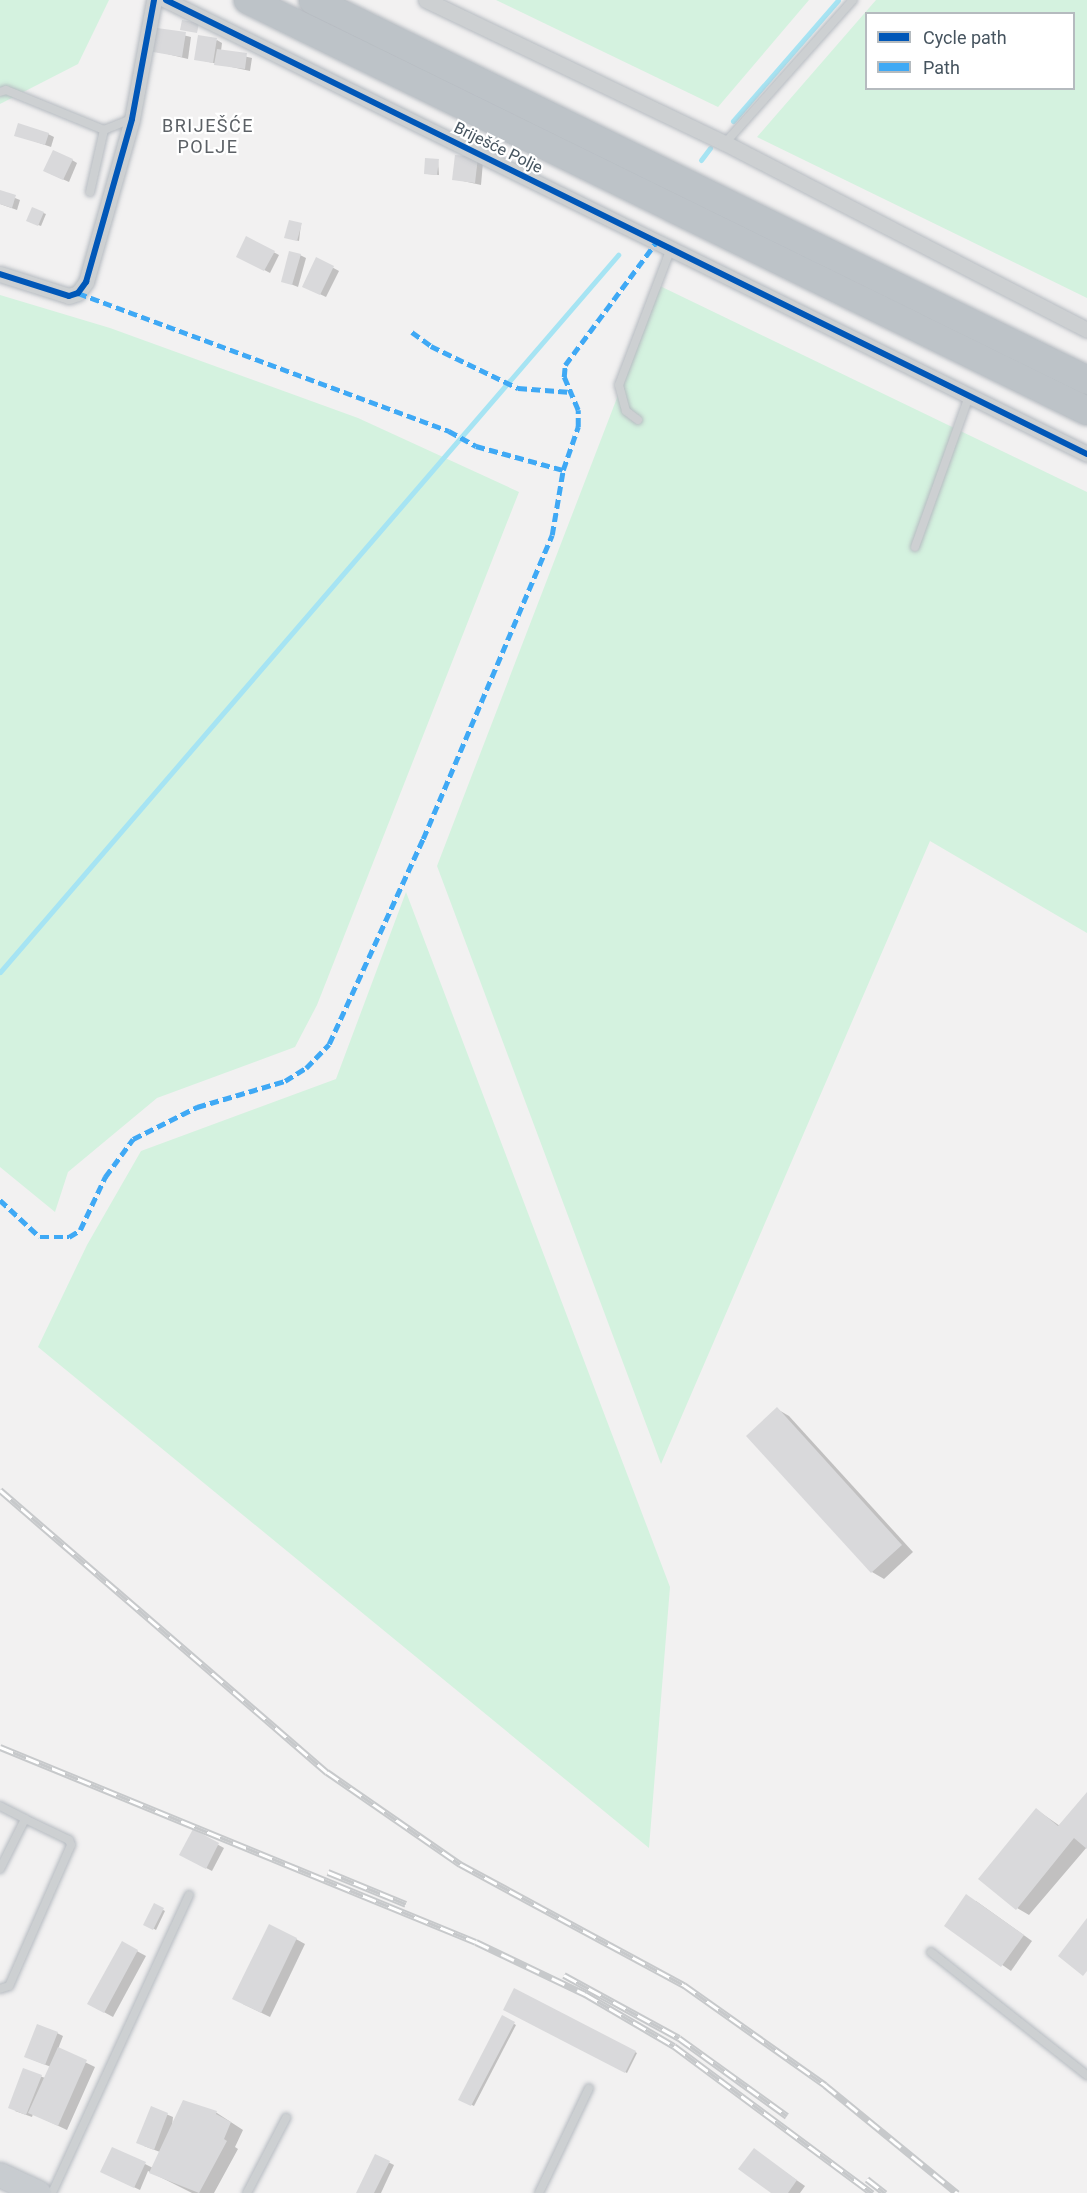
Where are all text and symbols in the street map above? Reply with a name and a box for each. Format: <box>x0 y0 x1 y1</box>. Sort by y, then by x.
legend <box>865 12 1075 90</box>
text: Cycle path <box>923 27 1007 48</box>
text: Path <box>923 57 960 78</box>
district label: BRIJEŠĆE POLJE <box>162 116 254 158</box>
street label: Briješće Polje <box>451 118 545 178</box>

